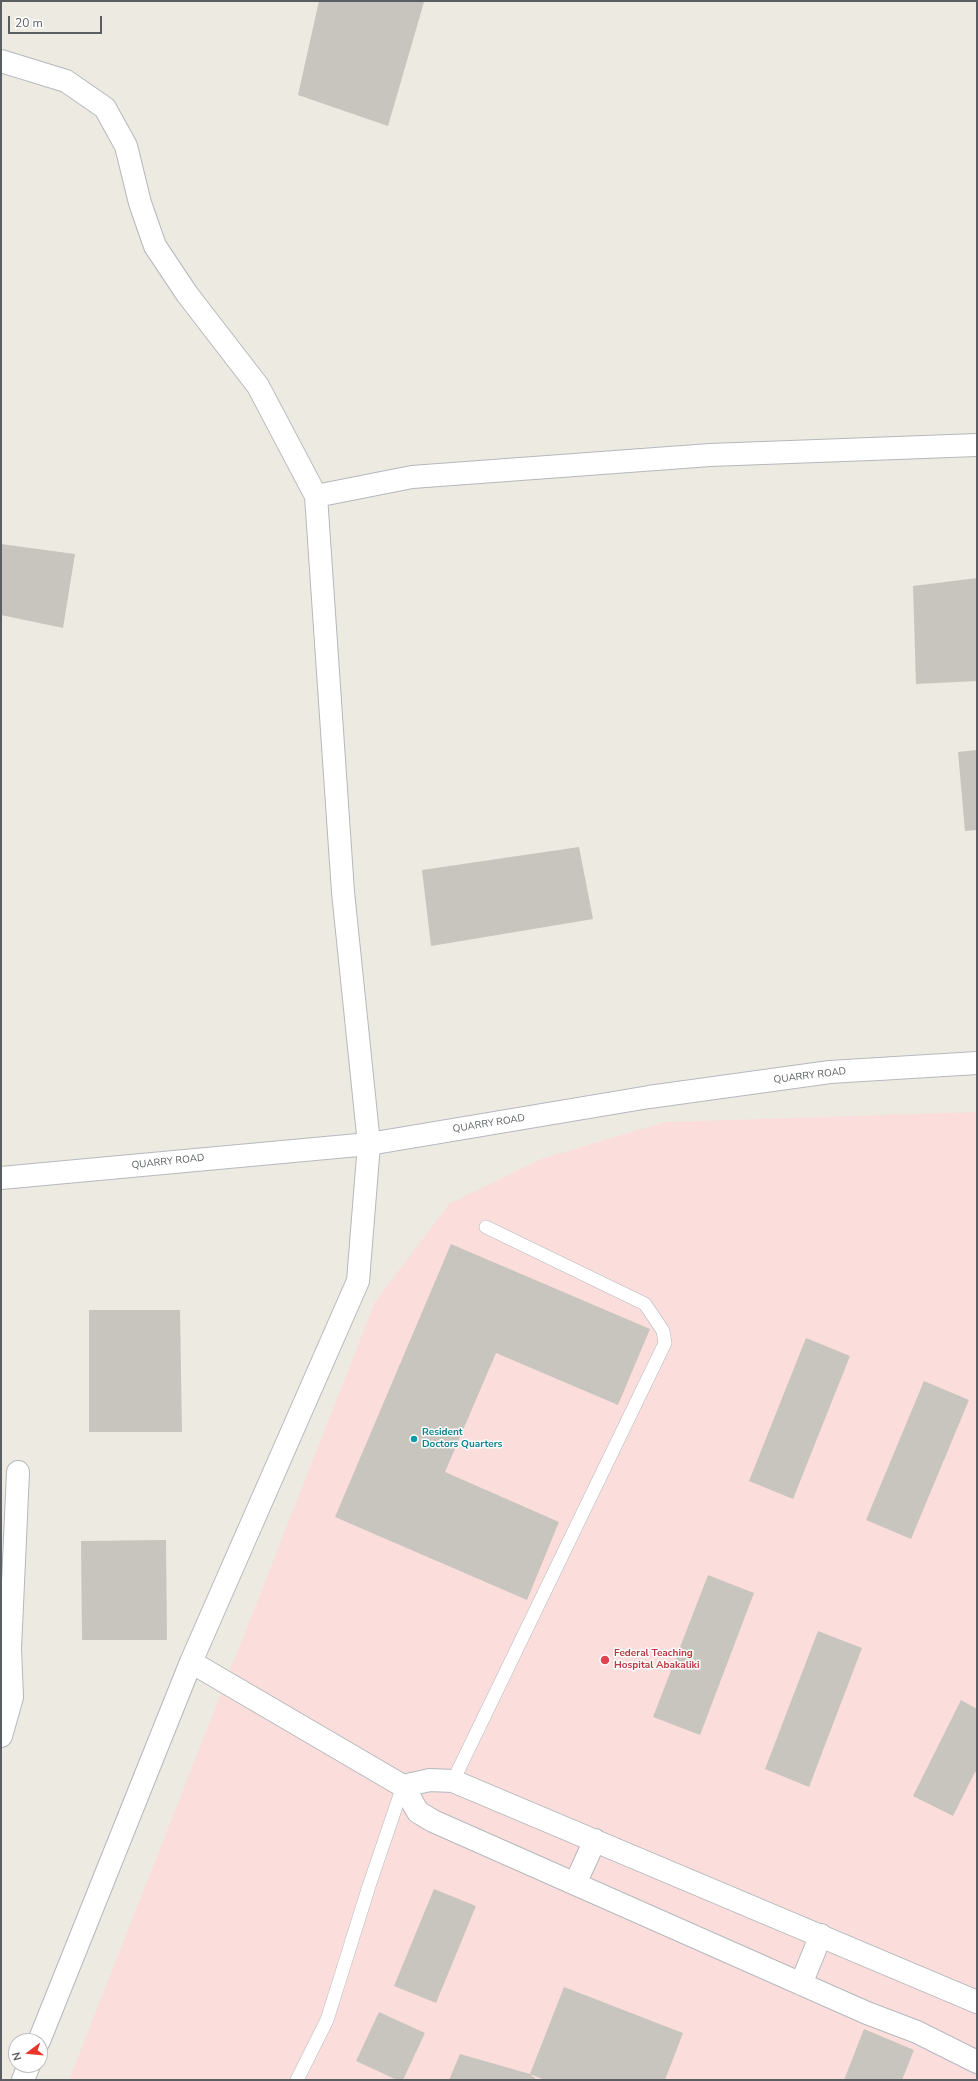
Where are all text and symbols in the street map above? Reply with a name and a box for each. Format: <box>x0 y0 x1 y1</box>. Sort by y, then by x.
scale bar <box>10 8 104 34</box>
text: 20 m <box>15 15 43 31</box>
street label: QUARRY ROAD <box>773 1066 847 1086</box>
street label: QUARRY ROAD <box>452 1112 526 1136</box>
street label: QUARRY ROAD <box>131 1152 205 1172</box>
place label: Resident Doctors Quarters <box>422 1427 502 1450</box>
marker: Resident Doctors Quarters <box>409 1434 419 1444</box>
place label: Federal Teaching Hospital Abakaliki <box>614 1648 699 1672</box>
marker: Federal Teaching Hospital Abakaliki <box>599 1654 611 1666</box>
north arrow <box>8 2033 48 2073</box>
text: N <box>9 2050 25 2062</box>

